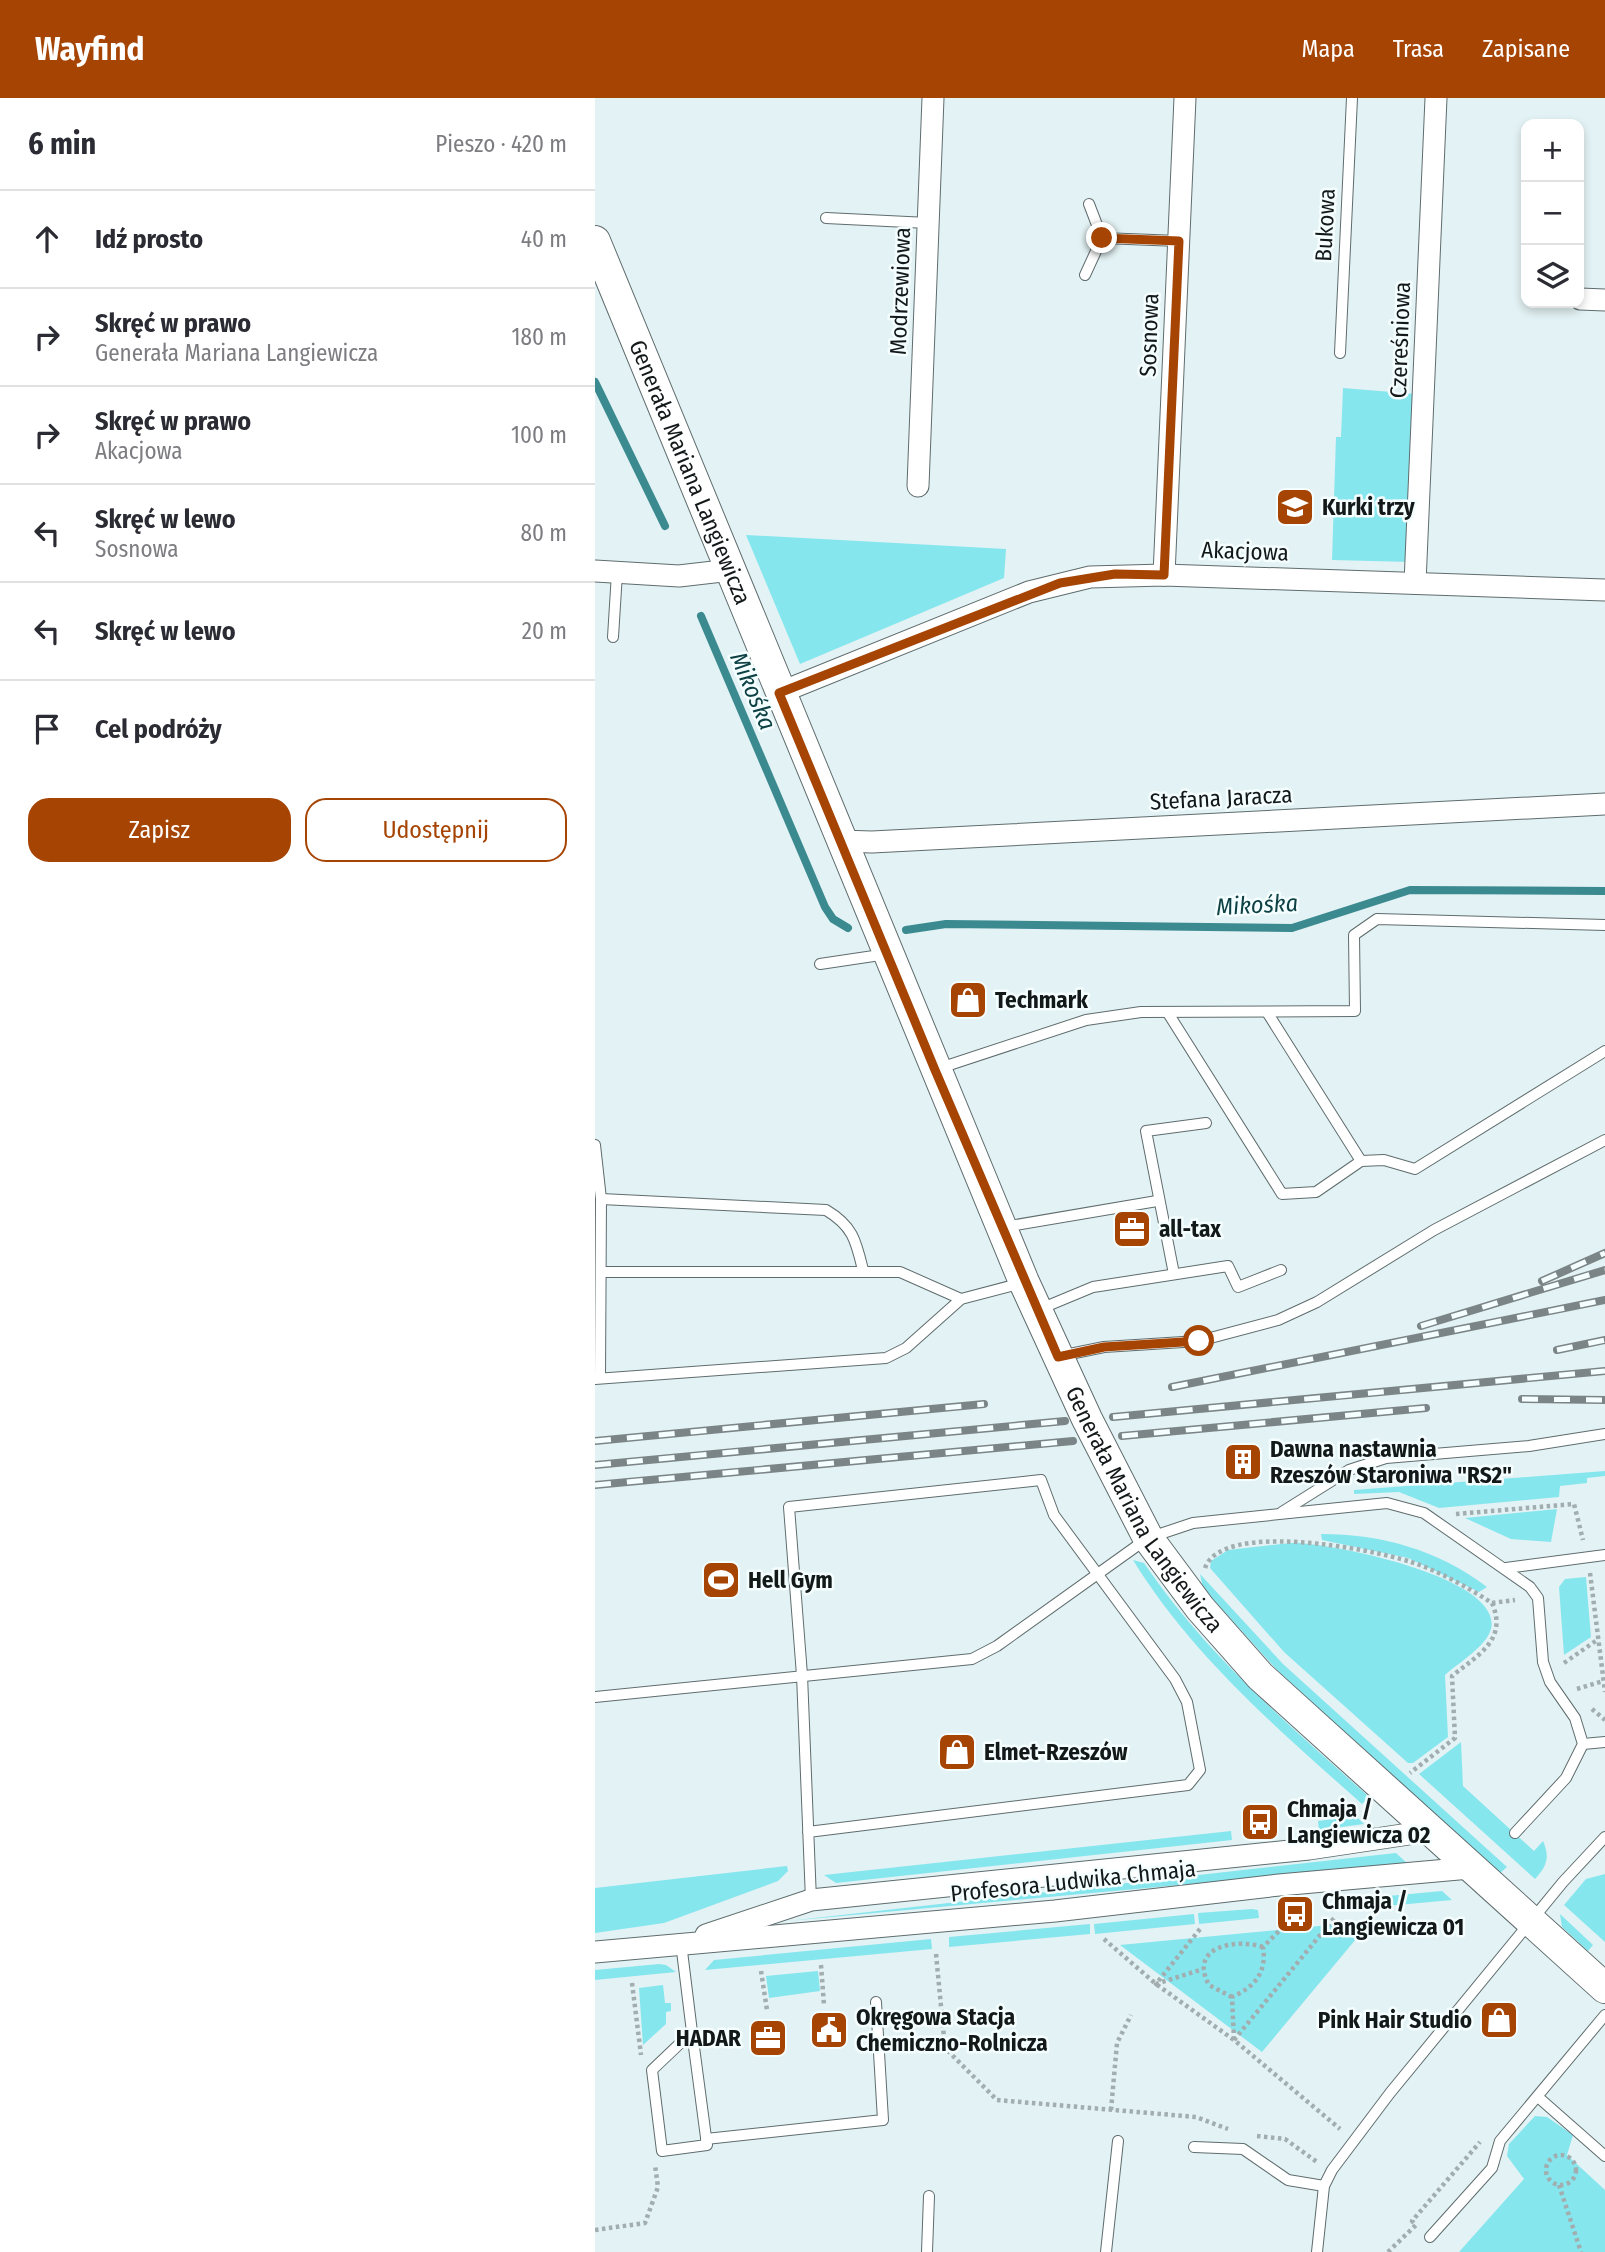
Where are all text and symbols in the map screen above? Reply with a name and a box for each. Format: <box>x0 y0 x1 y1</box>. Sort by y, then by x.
text: Wayfind <box>35 29 144 69</box>
text: Mapa <box>1302 35 1355 63</box>
text: Trasa <box>1393 35 1444 63</box>
text: Zapisane <box>1482 35 1570 63</box>
map controls <box>1521 119 1584 308</box>
button: + <box>1521 119 1584 182</box>
text: 6 min <box>28 126 96 162</box>
text: Pieszo · 420 m <box>435 130 567 158</box>
button: − <box>1521 182 1584 245</box>
street label: Bukowa <box>1309 188 1341 262</box>
icon: ahead <box>28 220 66 258</box>
route end <box>1086 222 1117 253</box>
text: Idź prosto <box>95 224 203 255</box>
text: 40 m <box>521 225 567 253</box>
street label: Modrzewiowa <box>884 227 916 355</box>
button: layers <box>1521 245 1584 308</box>
street label: Czereśniowa <box>1384 281 1416 399</box>
street label: Sosnowa <box>1134 293 1164 377</box>
text: Skręć w prawo <box>95 308 251 339</box>
icon: right <box>28 318 66 356</box>
text: 180 m <box>511 323 567 351</box>
street label: Generała Mariana Langiewicza <box>623 336 757 608</box>
text: Generała Mariana Langiewicza <box>95 339 378 367</box>
text: Skręć w prawo <box>95 406 251 437</box>
icon: right <box>28 416 66 454</box>
text: 100 m <box>511 421 567 449</box>
text: Akacjowa <box>95 437 183 465</box>
school or university icon: Kurki trzy <box>1274 486 1316 528</box>
place label: Kurki trzy <box>1322 493 1416 521</box>
text: Skręć w lewo <box>95 504 236 535</box>
icon: left <box>28 514 66 552</box>
text: 80 m <box>520 519 567 547</box>
text: Sosnowa <box>95 535 179 563</box>
street label: Akacjowa <box>1201 535 1289 567</box>
icon: left <box>28 612 66 650</box>
text: Skręć w lewo <box>95 616 236 647</box>
text: 20 m <box>522 617 567 645</box>
water label: Mikośka <box>724 648 782 734</box>
icon: arrive <box>28 710 66 748</box>
text: Cel podróży <box>95 714 222 745</box>
street label: Stefana Jaracza <box>1149 780 1293 816</box>
button: Zapisz <box>28 798 291 862</box>
button: Udostępnij <box>305 798 567 862</box>
water label: Mikośka <box>1215 889 1299 921</box>
shop icon: Techmark <box>947 979 989 1021</box>
place label: Techmark <box>995 986 1088 1014</box>
office icon: all-tax <box>1111 1208 1153 1250</box>
place label: all-tax <box>1159 1215 1222 1243</box>
route start <box>1183 1325 1214 1356</box>
street label: Generała Mariana Langiewicza <box>1060 1382 1229 1638</box>
place label: Dawna nastawnia Rzeszów Staroniwa "RS2" <box>1270 1435 1512 1489</box>
building icon: Dawna nastawnia Rzeszów Staroniwa "RS2" <box>1222 1441 1264 1483</box>
sports icon: Hell Gym <box>700 1559 742 1601</box>
place label: Hell Gym <box>748 1566 833 1594</box>
shop icon: Elmet-Rzeszów <box>936 1731 978 1773</box>
place label: Elmet-Rzeszów <box>984 1738 1128 1766</box>
place label: Chmaja / Langiewicza 02 <box>1287 1795 1431 1849</box>
bus stop icon: Chmaja / Langiewicza 02 <box>1239 1801 1281 1843</box>
street label: Profesora Ludwika Chmaja <box>949 1854 1197 1908</box>
place label: Chmaja / Langiewicza 01 <box>1322 1887 1464 1941</box>
bus stop icon: Chmaja / Langiewicza 01 <box>1274 1893 1316 1935</box>
shop icon: Pink Hair Studio <box>1478 1999 1520 2041</box>
place label: Okręgowa Stacja Chemiczno-Rolnicza <box>856 2003 1048 2057</box>
place label: Pink Hair Studio <box>1318 2006 1472 2034</box>
public building icon: Okręgowa Stacja Chemiczno-Rolnicza <box>808 2009 850 2051</box>
office icon: HADAR <box>747 2017 789 2059</box>
place label: HADAR <box>676 2024 742 2052</box>

